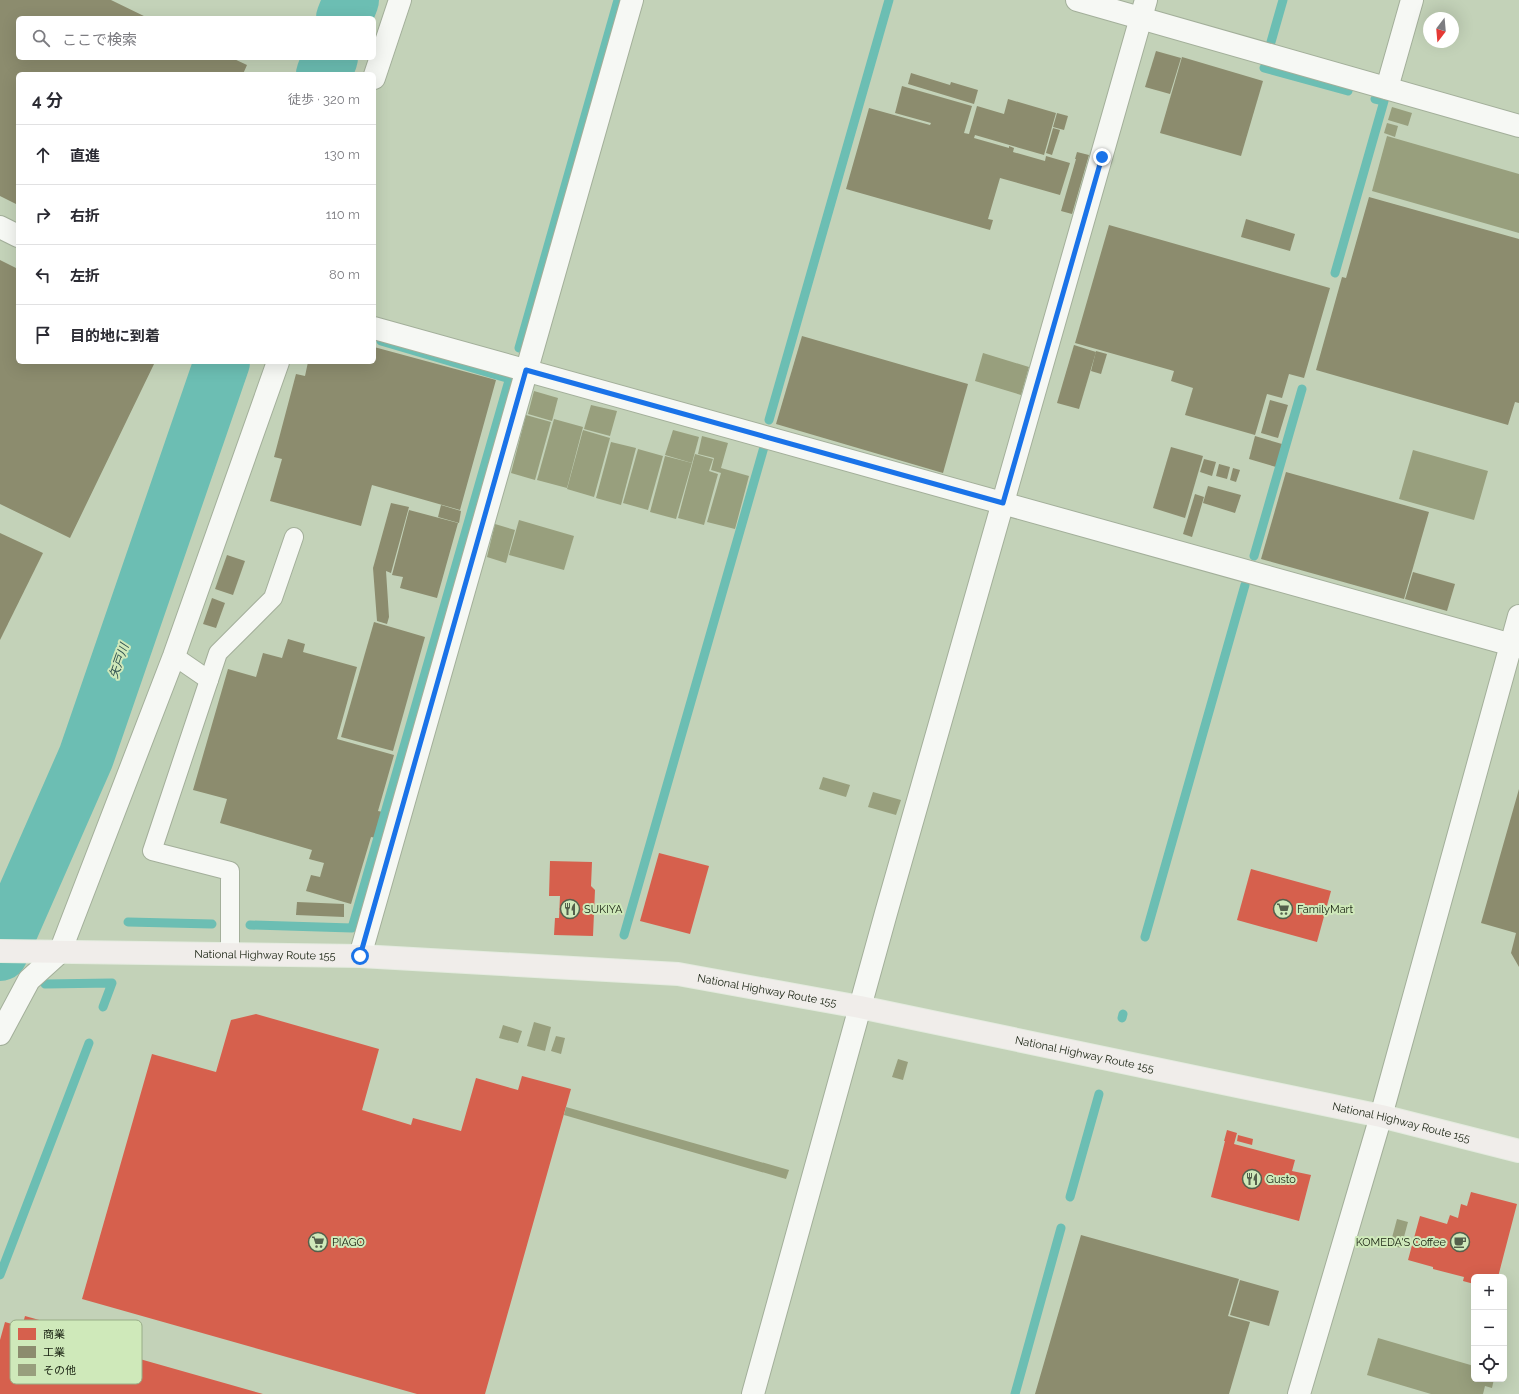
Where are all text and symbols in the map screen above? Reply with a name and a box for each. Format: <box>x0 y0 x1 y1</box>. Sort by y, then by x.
north arrow <box>1423 12 1459 48</box>
search box <box>16 16 376 60</box>
icon: search <box>30 27 52 49</box>
text: ここで検索 <box>62 31 137 49</box>
text: 4 分 <box>32 90 63 110</box>
text: 徒歩 · 320 m <box>288 92 360 107</box>
icon: ahead <box>32 144 54 166</box>
text: 直進 <box>70 147 100 165</box>
text: 130 m <box>324 147 360 162</box>
route end <box>1093 148 1111 166</box>
icon: right <box>32 204 54 226</box>
text: 右折 <box>70 207 100 225</box>
text: 110 m <box>326 207 360 222</box>
icon: left <box>32 264 54 286</box>
text: 左折 <box>70 267 100 285</box>
text: 80 m <box>329 267 360 282</box>
icon: arrive <box>32 324 54 346</box>
text: 目的地に到着 <box>70 327 160 345</box>
water label: 矢戸川 <box>107 640 132 680</box>
restaurant icon: SUKIYA <box>559 898 581 920</box>
supermarket icon: FamilyMart <box>1272 898 1294 920</box>
place label: SUKIYA <box>584 903 623 916</box>
place label: FamilyMart <box>1297 903 1353 916</box>
route start <box>351 947 369 965</box>
street label: National Highway Route 155 <box>194 948 336 963</box>
street label: National Highway Route 155 <box>696 972 838 1010</box>
street label: National Highway Route 155 <box>1014 1034 1155 1075</box>
street label: National Highway Route 155 <box>1331 1100 1472 1145</box>
restaurant icon: Gusto <box>1241 1168 1263 1190</box>
place label: Gusto <box>1266 1173 1296 1186</box>
supermarket icon: PIAGO <box>307 1231 329 1253</box>
cafe icon: KOMEDA'S Coffee <box>1449 1231 1471 1253</box>
place label: PIAGO <box>332 1236 365 1249</box>
place label: KOMEDA'S Coffee <box>1356 1236 1447 1249</box>
map controls <box>1471 1274 1507 1382</box>
button: + <box>1471 1274 1507 1310</box>
button: − <box>1471 1310 1507 1346</box>
legend <box>10 1320 142 1384</box>
text: 商業 <box>43 1328 65 1341</box>
text: 工業 <box>43 1346 65 1359</box>
button: locate <box>1471 1346 1507 1382</box>
text: その他 <box>43 1364 76 1377</box>

